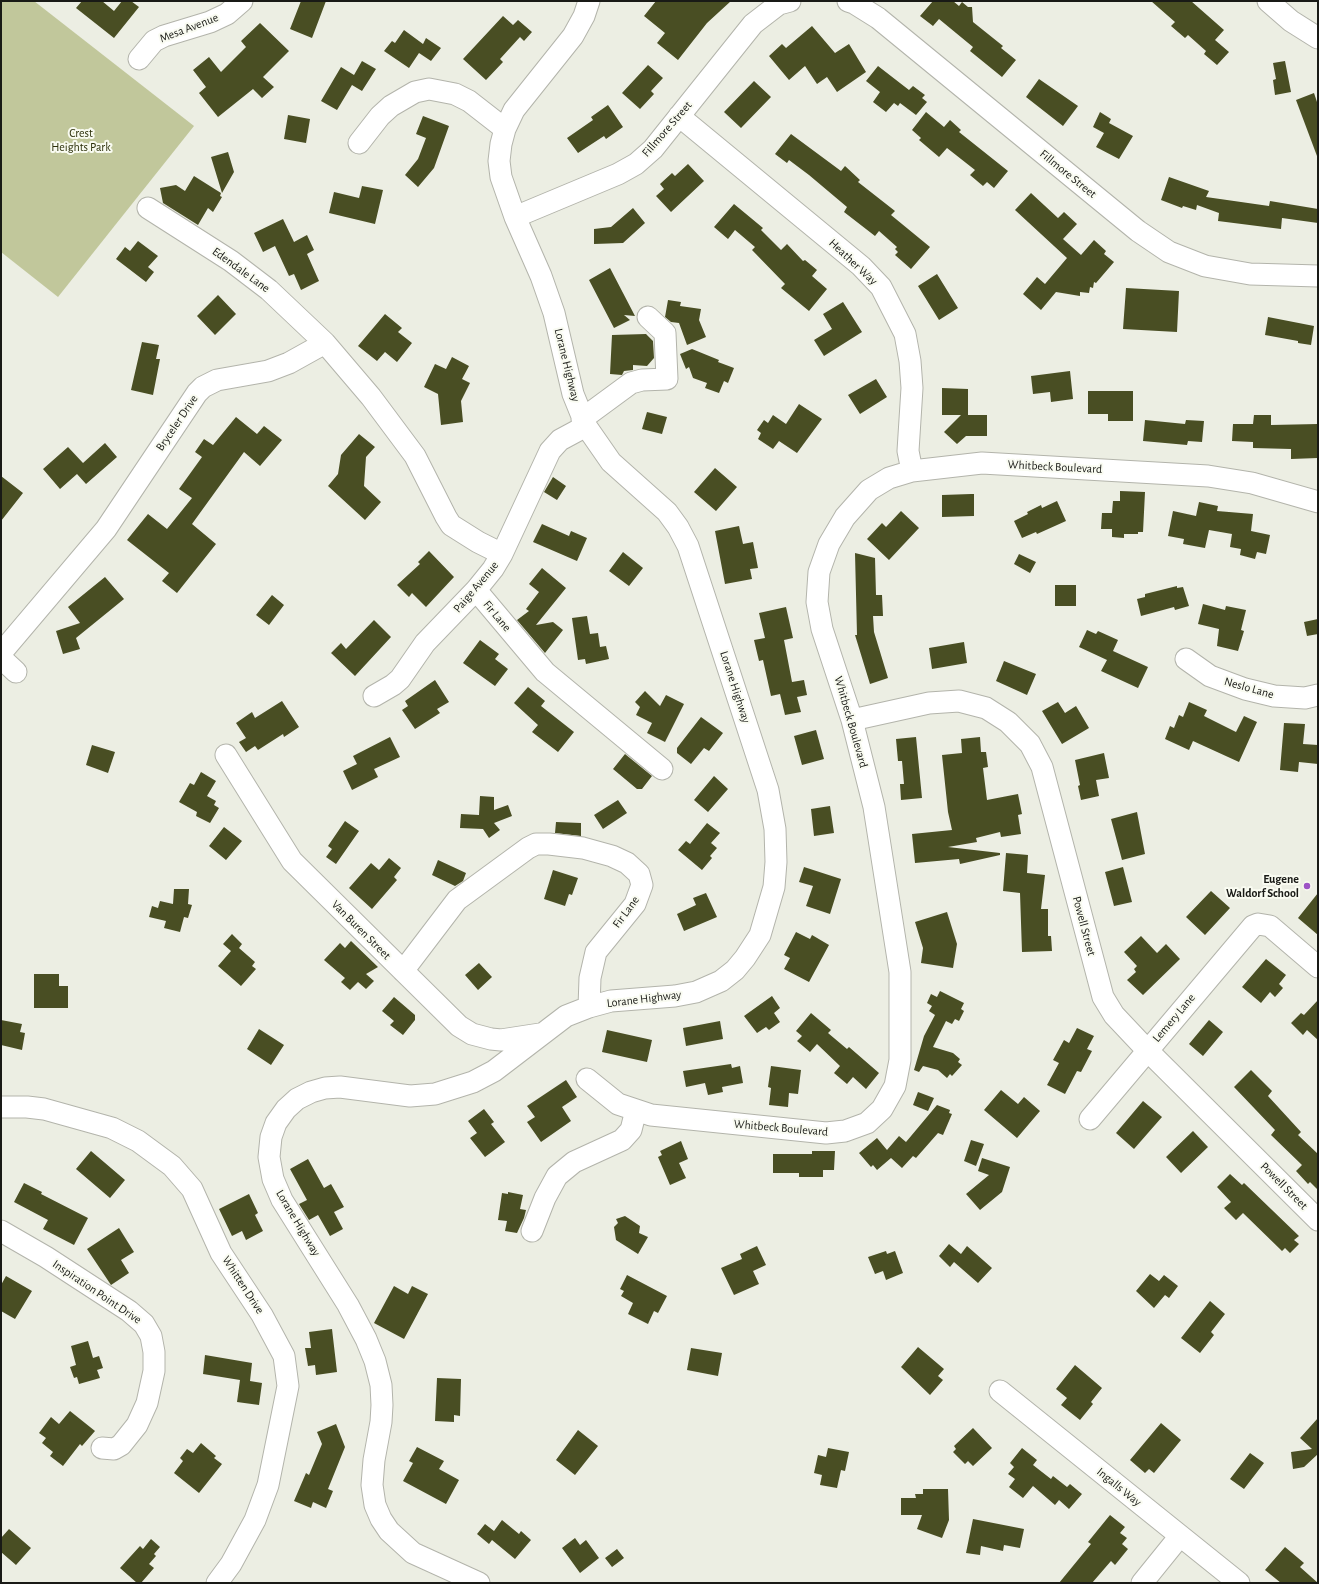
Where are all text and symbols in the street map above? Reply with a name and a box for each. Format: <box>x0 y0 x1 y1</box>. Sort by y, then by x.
street label: Mesa Avenue <box>158 10 220 46</box>
street label: Fillmore Street <box>639 98 695 160</box>
park label: Crest Heights Park <box>51 126 111 154</box>
street label: Fillmore Street <box>1037 147 1099 201</box>
street label: Heather Way <box>826 236 880 288</box>
street label: Edendale Lane <box>209 244 273 296</box>
street label: Lorane Highway <box>551 327 583 403</box>
street label: Bryceler Drive <box>153 392 201 454</box>
street label: Whitbeck Boulevard <box>1007 457 1103 477</box>
street label: Paige Avenue <box>450 558 502 616</box>
street label: Fir Lane <box>480 598 514 634</box>
street label: Lorane Highway <box>717 649 753 725</box>
street label: Neslo Lane <box>1223 674 1275 702</box>
street label: Whitbeck Boulevard <box>831 675 871 769</box>
place label: Eugene Waldorf School <box>1226 872 1299 900</box>
marker: Eugene Waldorf School <box>1302 881 1312 891</box>
street label: Fir Lane <box>610 893 642 931</box>
street label: Powell Street <box>1069 895 1099 957</box>
street label: Van Buren Street <box>328 897 394 963</box>
street label: Lorane Highway <box>606 987 682 1011</box>
street label: Lemery Lane <box>1150 991 1198 1045</box>
street label: Whitbeck Boulevard <box>733 1117 829 1139</box>
street label: Powell Street <box>1257 1159 1311 1213</box>
street label: Lorane Highway <box>273 1187 323 1259</box>
street label: Whitten Drive <box>219 1253 267 1317</box>
street label: Inspiration Point Drive <box>50 1257 144 1327</box>
street label: Ingalls Way <box>1094 1465 1144 1509</box>

